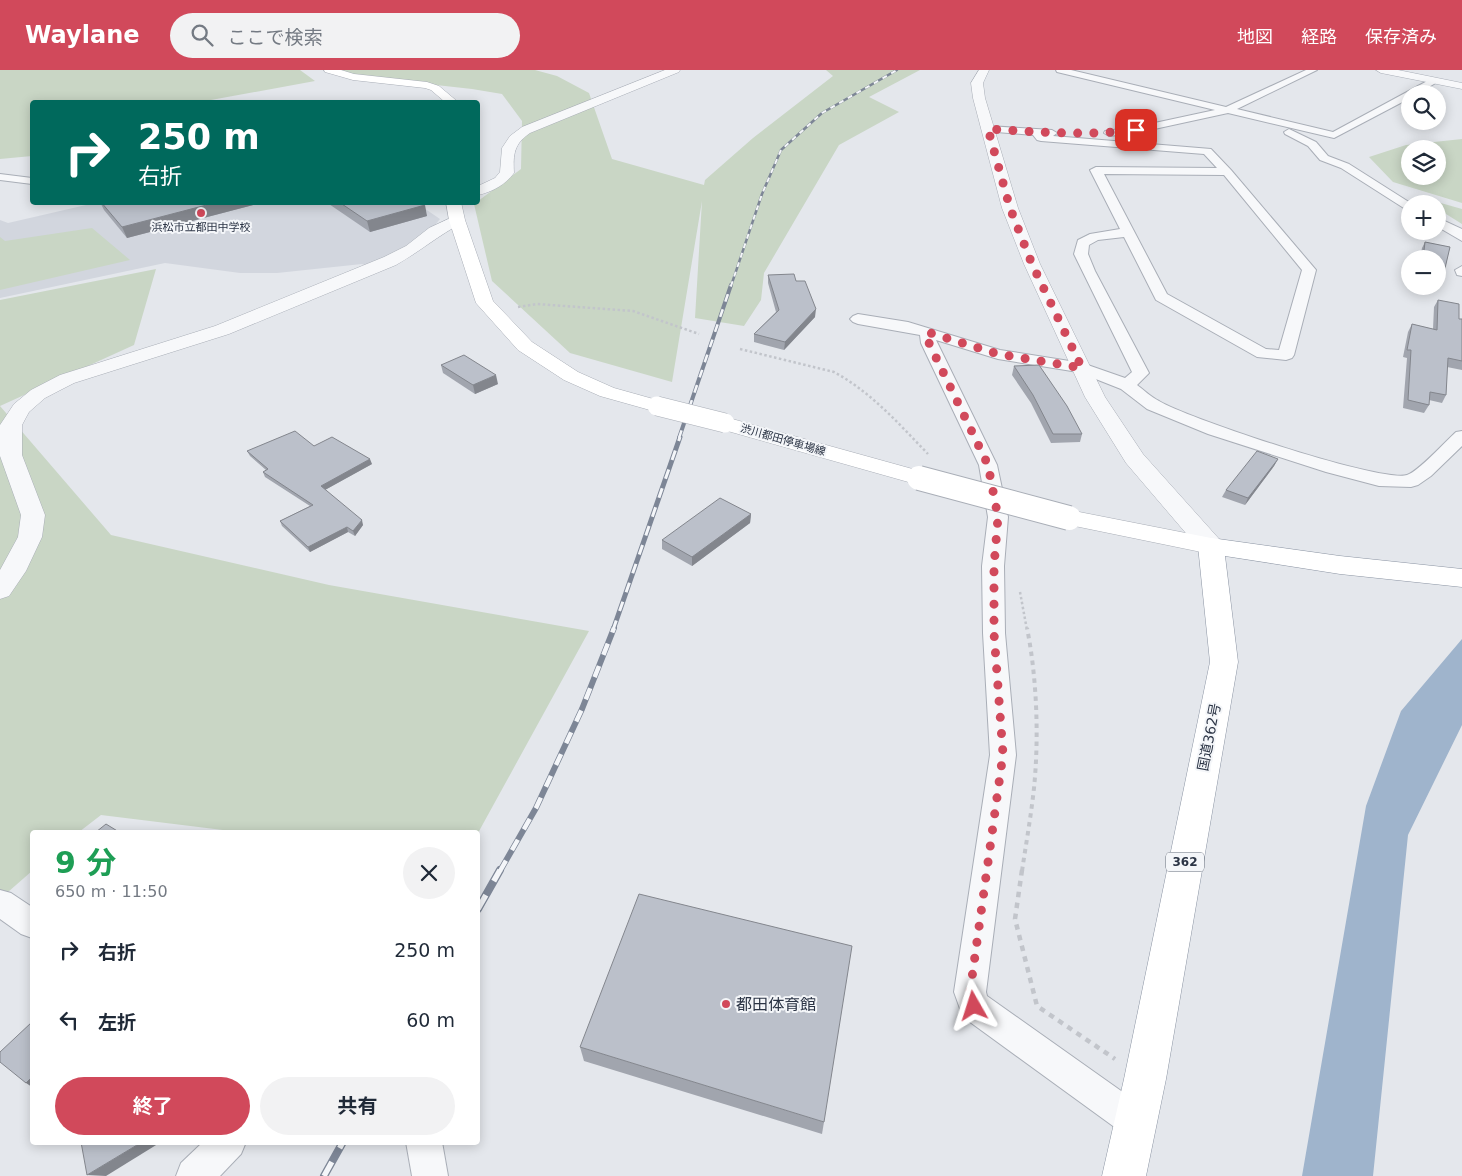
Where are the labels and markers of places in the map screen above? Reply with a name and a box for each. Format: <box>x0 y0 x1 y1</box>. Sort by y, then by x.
pin <box>1115 109 1157 151</box>
marker: 浜松市立都田中学校 <box>195 207 207 219</box>
place label: 浜松市立都田中学校 <box>152 221 251 234</box>
place label: 都田体育館 <box>736 995 816 1014</box>
marker: 都田体育館 <box>720 998 732 1010</box>

